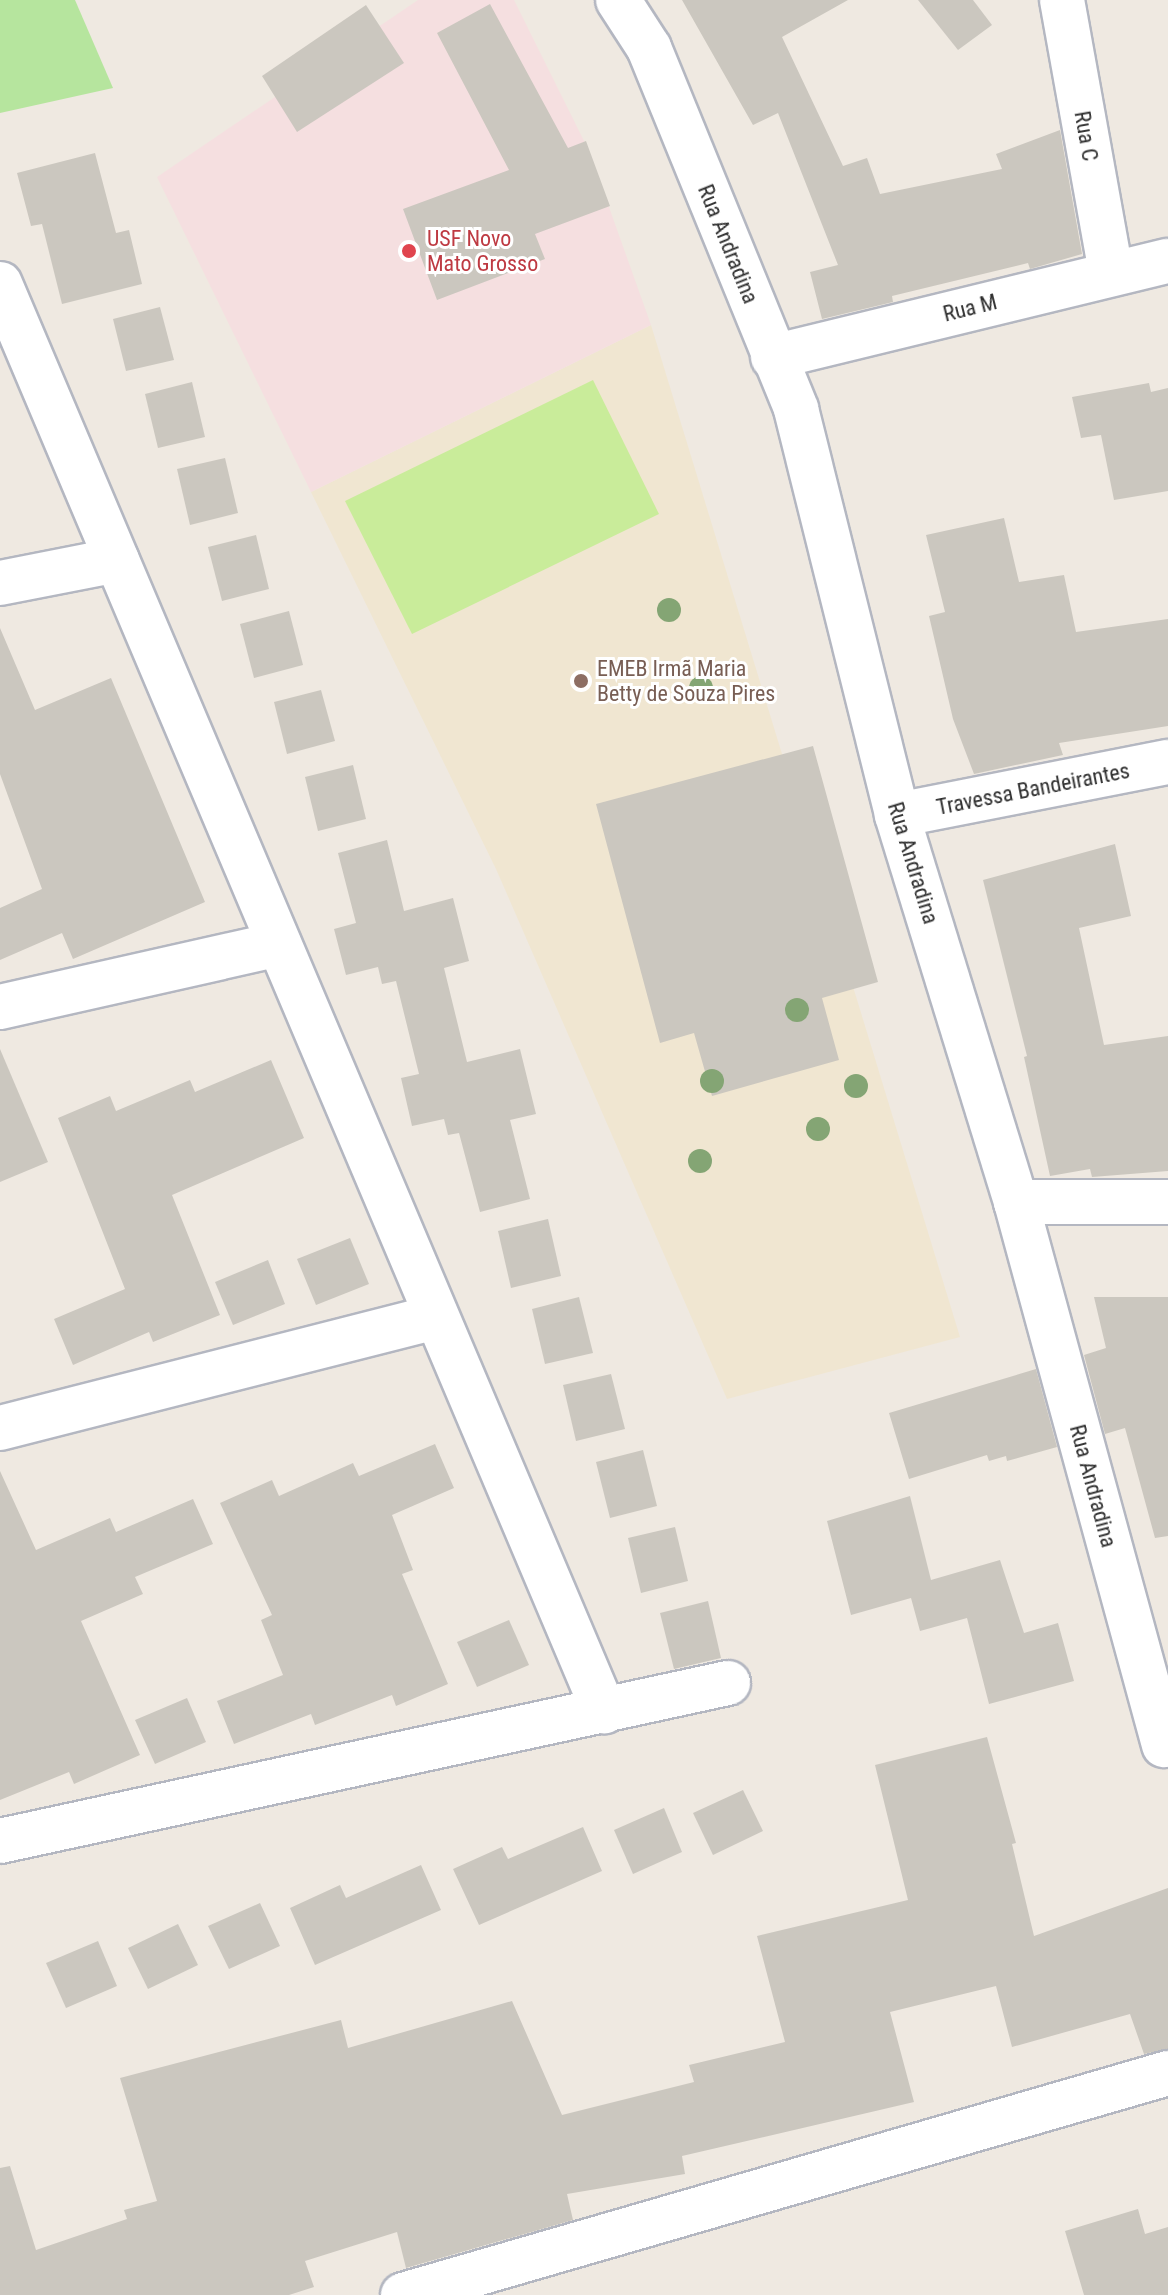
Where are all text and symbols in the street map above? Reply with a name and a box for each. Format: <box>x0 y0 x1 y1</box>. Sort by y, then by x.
street label: Rua C <box>1069 109 1103 163</box>
street label: Rua Andradina <box>692 181 764 307</box>
place label: USF Novo Mato Grosso <box>427 225 538 276</box>
marker: USF Novo Mato Grosso <box>398 240 420 262</box>
street label: Rua M <box>940 289 1000 327</box>
place label: EMEB Irmã Maria Betty de Souza Pires <box>597 655 775 706</box>
marker: EMEB Irmã Maria Betty de Souza Pires <box>572 672 590 690</box>
street label: Travessa Bandeirantes <box>934 757 1132 821</box>
street label: Rua Andradina <box>882 799 944 927</box>
street label: Rua Andradina <box>1064 1422 1122 1550</box>

